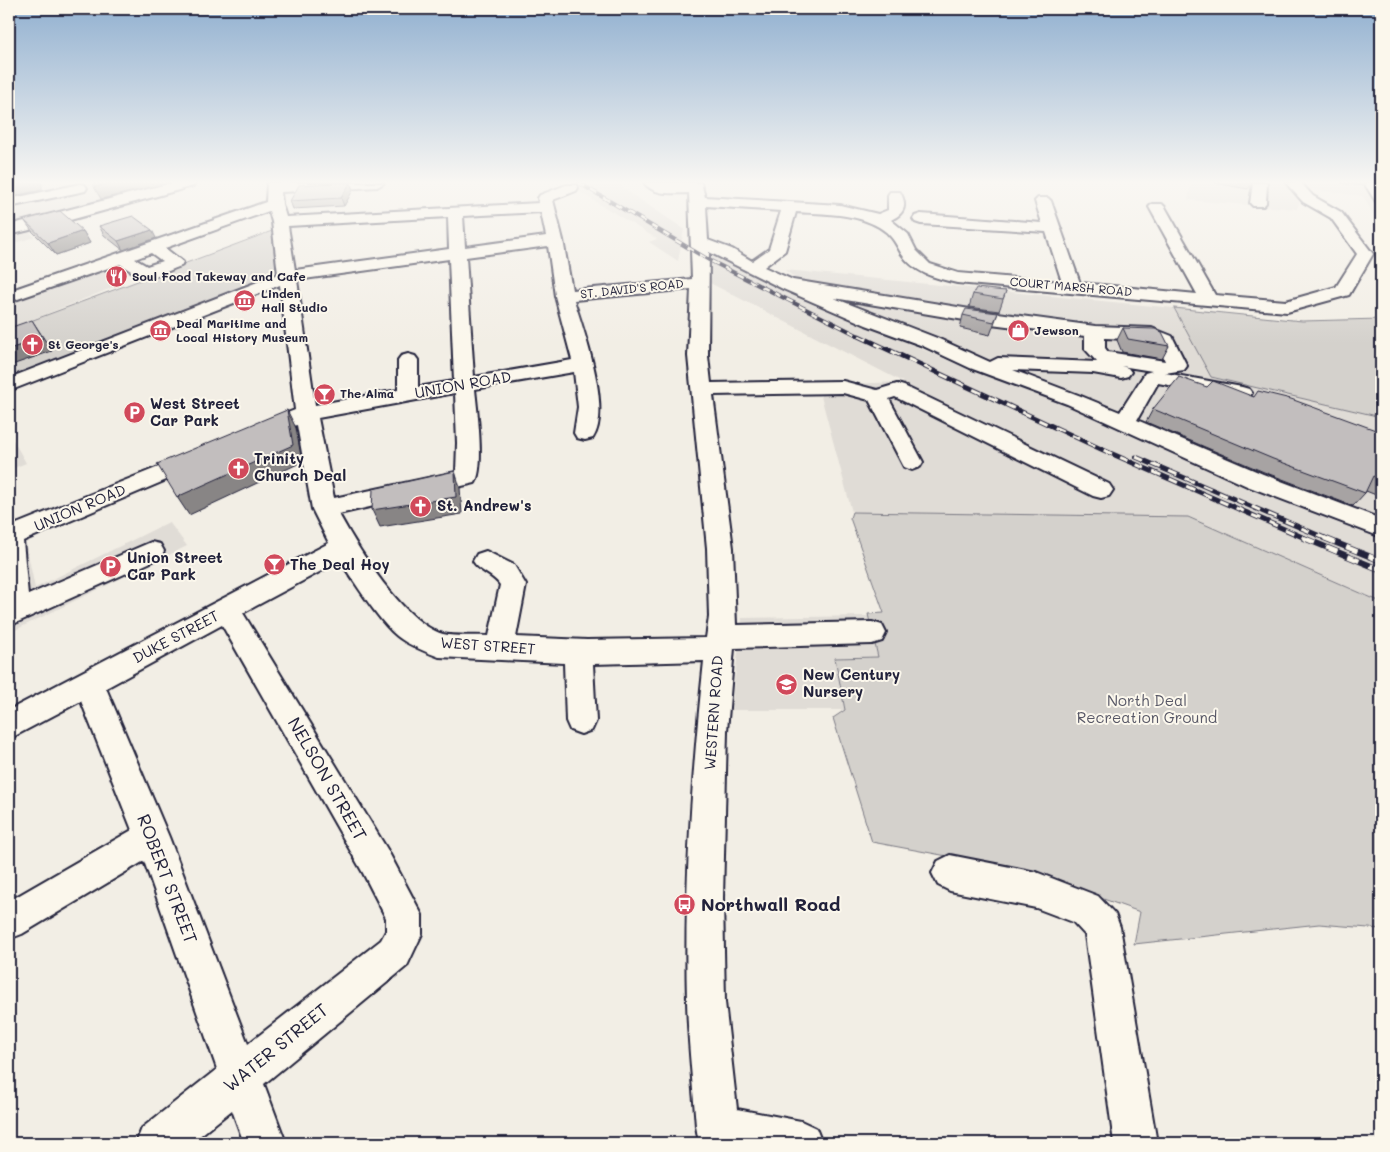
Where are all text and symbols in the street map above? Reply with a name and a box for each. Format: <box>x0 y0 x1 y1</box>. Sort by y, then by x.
restaurant icon: Soul Food Takeway and Cafe <box>104 265 128 289</box>
place label: Soul Food Takeway and Cafe <box>132 268 306 284</box>
street label: COURT MARSH ROAD <box>1009 273 1133 299</box>
street label: ST. DAVID'S ROAD <box>579 275 684 301</box>
place label: Linden Hall Studio <box>261 285 327 315</box>
museum icon: Linden Hall Studio <box>233 289 257 313</box>
place label: Deal Maritime and Local History Museum <box>176 315 308 345</box>
museum icon: Deal Maritime and Local History Museum <box>148 319 172 343</box>
shop icon: Jewson <box>1006 319 1030 343</box>
place label: Jewson <box>1034 322 1079 338</box>
church icon: St George's <box>20 333 44 357</box>
place label: St George's <box>48 336 119 352</box>
street label: UNION ROAD <box>413 366 513 402</box>
bar icon: The Alma <box>312 382 336 406</box>
place label: The Alma <box>340 385 394 401</box>
place label: West Street Car Park <box>150 393 240 430</box>
parking icon: West Street Car Park <box>122 401 146 425</box>
place label: Trinity Church Deal <box>254 448 346 485</box>
church icon: Trinity Church Deal <box>226 456 250 480</box>
street label: UNION ROAD <box>31 479 128 535</box>
church icon: St. Andrew's <box>409 494 433 518</box>
place label: St. Andrew's <box>437 495 532 515</box>
place label: Union Street Car Park <box>127 547 223 584</box>
bar icon: The Deal Hoy <box>262 553 286 577</box>
place label: The Deal Hoy <box>290 554 390 574</box>
parking icon: Union Street Car Park <box>99 555 123 579</box>
street label: DUKE STREET <box>129 605 222 667</box>
street label: WEST STREET <box>440 632 536 658</box>
street label: WESTERN ROAD <box>699 655 727 771</box>
place label: New Century Nursery <box>803 664 900 701</box>
school or university icon: New Century Nursery <box>775 672 799 696</box>
park label: North Deal Recreation Ground <box>1077 690 1217 727</box>
street label: NELSON STREET <box>283 712 373 845</box>
street label: ROBERT STREET <box>132 810 204 947</box>
place label: Northwall Road <box>701 892 840 916</box>
bus stop icon: Northwall Road <box>673 893 697 917</box>
street label: WATER STREET <box>218 998 333 1097</box>

